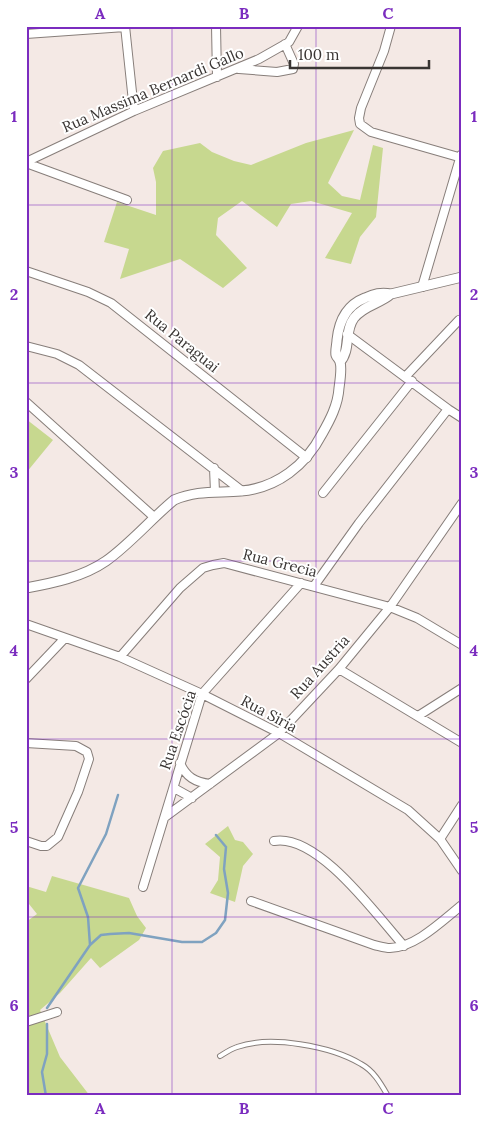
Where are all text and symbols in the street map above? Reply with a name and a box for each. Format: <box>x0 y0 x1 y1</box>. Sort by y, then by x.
text: A <box>95 3 106 23</box>
text: B <box>239 3 250 23</box>
text: C <box>382 3 394 23</box>
scale bar <box>290 38 429 70</box>
street label: Rua Massima Bernardi Gallo <box>59 43 247 136</box>
text: 100 m <box>298 45 339 64</box>
text: 1 <box>11 106 17 126</box>
text: 1 <box>471 106 477 126</box>
text: 2 <box>10 284 18 304</box>
text: 2 <box>470 284 478 304</box>
street label: Rua Paraguai <box>141 305 223 376</box>
text: 3 <box>10 462 19 482</box>
text: 3 <box>470 462 479 482</box>
street label: Rua Grecia <box>241 544 319 581</box>
street label: Rua Austria <box>286 631 353 703</box>
text: 4 <box>10 640 19 660</box>
text: 4 <box>470 640 479 660</box>
street label: Rua Escócia <box>155 687 200 772</box>
street label: Rua Siria <box>238 691 301 736</box>
text: 5 <box>10 817 19 837</box>
text: 5 <box>470 817 479 837</box>
text: 6 <box>9 995 19 1015</box>
text: 6 <box>469 995 479 1015</box>
text: A <box>95 1098 106 1118</box>
text: B <box>239 1098 250 1118</box>
text: C <box>382 1098 394 1118</box>

